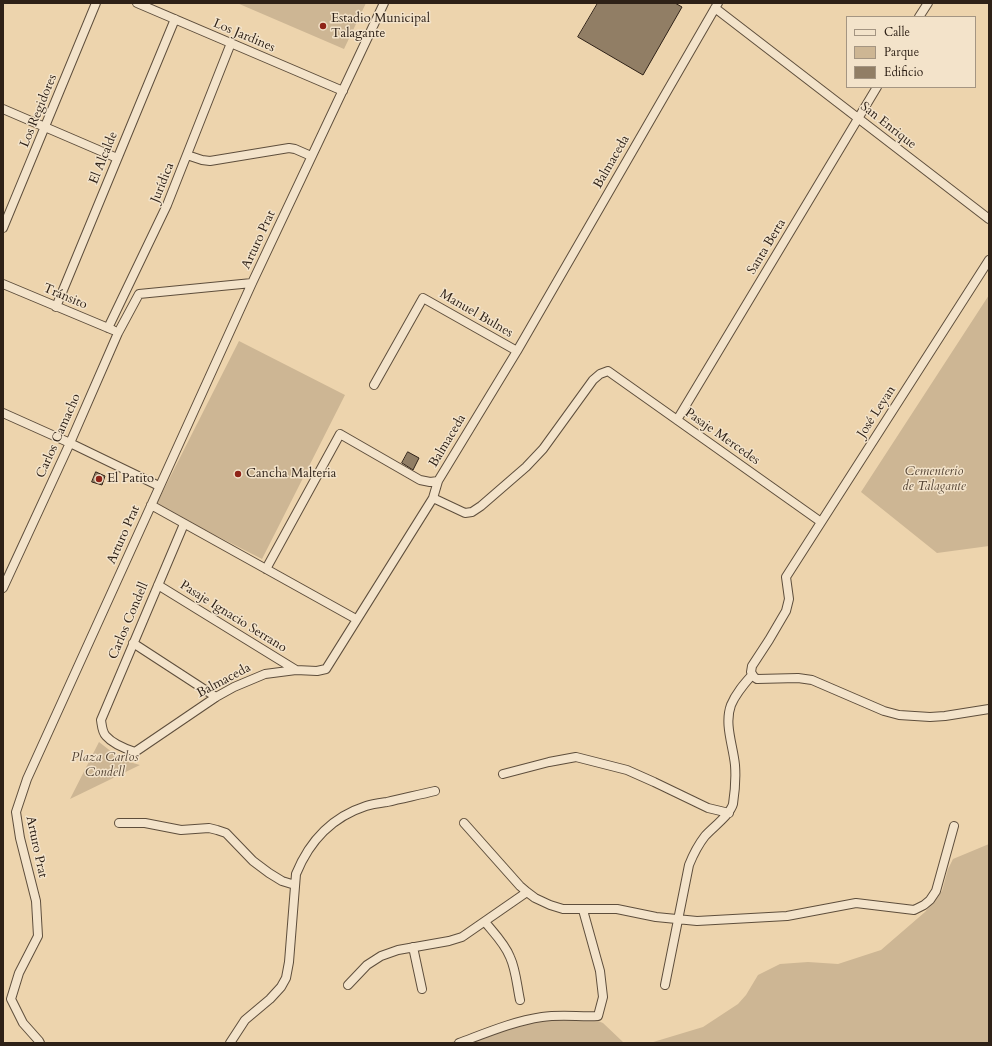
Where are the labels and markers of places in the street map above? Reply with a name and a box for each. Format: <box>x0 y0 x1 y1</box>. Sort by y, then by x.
place label: Estadio Municipal Talagante <box>331 11 430 42</box>
marker: Estadio Municipal Talagante <box>318 21 328 31</box>
place label: Cancha Malteria <box>246 466 336 482</box>
marker: Cancha Malteria <box>233 469 243 479</box>
place label: El Patito <box>107 471 154 487</box>
marker: El Patito <box>94 474 104 484</box>

